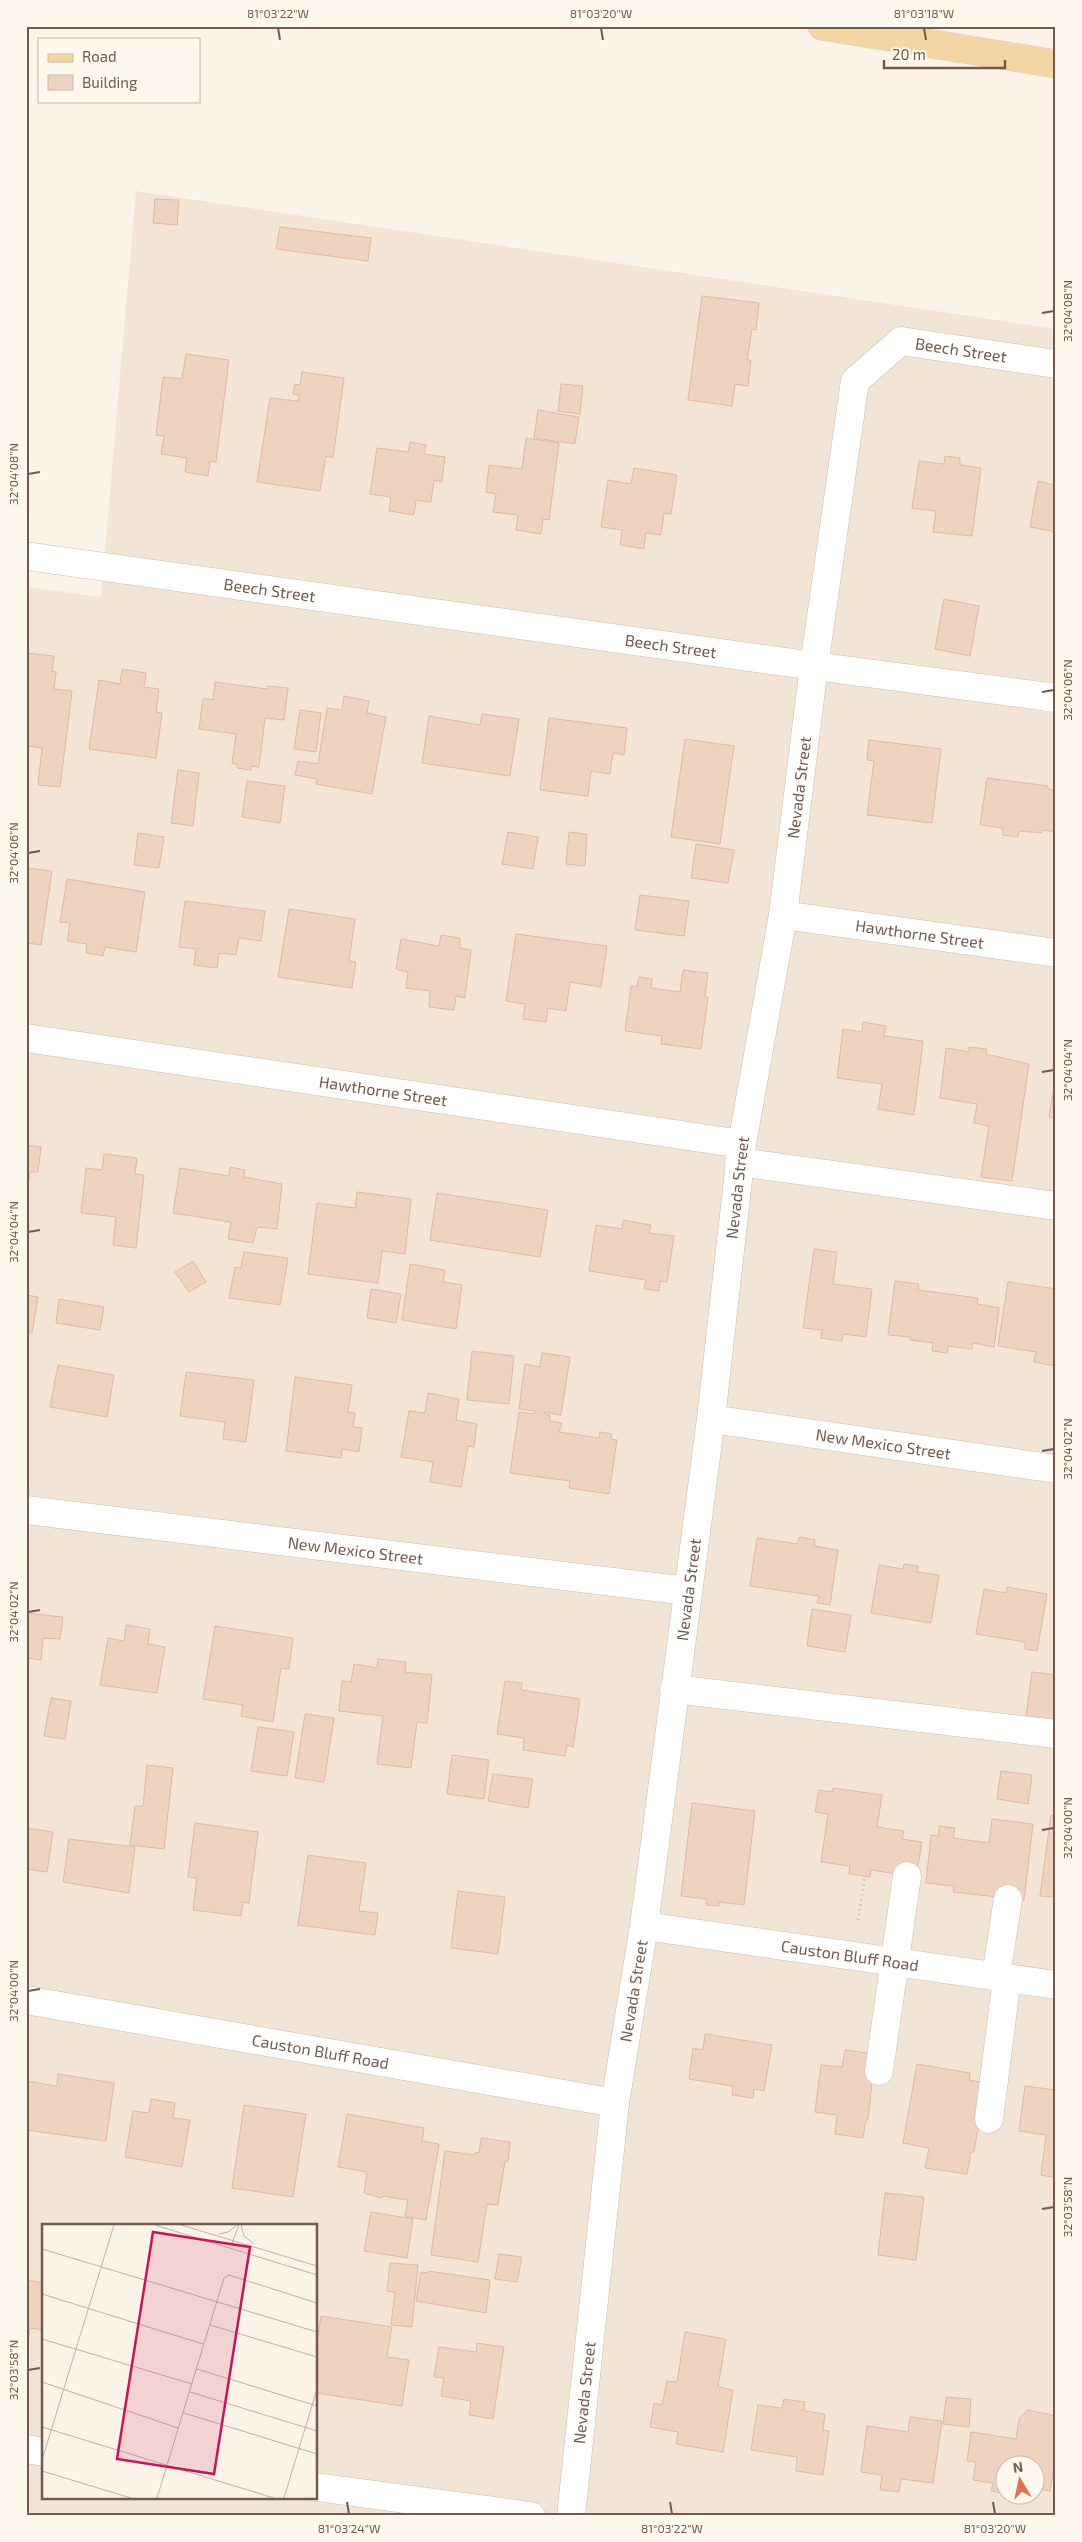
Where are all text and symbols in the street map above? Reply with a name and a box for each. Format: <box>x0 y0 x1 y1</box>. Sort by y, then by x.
text: 81°03'22"W <box>247 6 309 20</box>
text: 81°03'20"W <box>570 6 632 20</box>
text: 81°03'18"W <box>894 6 954 20</box>
legend <box>38 38 200 102</box>
scale bar <box>884 38 1006 70</box>
text: 20 m <box>892 45 926 63</box>
text: Road <box>82 47 117 65</box>
text: Building <box>82 73 138 91</box>
text: 32°04'08"N <box>1060 280 1074 342</box>
street label: Beech Street <box>914 333 1008 366</box>
text: 32°04'08"N <box>6 443 20 505</box>
street label: Beech Street <box>223 574 317 605</box>
street label: Beech Street <box>624 630 718 661</box>
text: 32°04'06"N <box>1060 659 1074 721</box>
street label: Nevada Street <box>783 735 814 840</box>
text: 32°04'06"N <box>6 822 20 884</box>
street label: Hawthorne Street <box>854 915 985 952</box>
text: 32°04'04"N <box>1060 1039 1074 1101</box>
street label: Hawthorne Street <box>318 1071 449 1109</box>
street label: Nevada Street <box>721 1135 752 1240</box>
text: 32°04'04"N <box>6 1201 20 1263</box>
text: 32°04'02"N <box>1060 1418 1074 1480</box>
street label: New Mexico Street <box>814 1424 952 1463</box>
street label: New Mexico Street <box>287 1532 424 1568</box>
street label: Nevada Street <box>672 1537 704 1642</box>
text: 32°04'02"N <box>6 1581 20 1643</box>
text: 32°04'00"N <box>1060 1797 1074 1859</box>
street label: Causton Bluff Road <box>780 1936 920 1974</box>
street label: Nevada Street <box>615 1938 651 2043</box>
text: 32°04'00"N <box>6 1960 20 2022</box>
street label: Causton Bluff Road <box>251 2030 391 2072</box>
text: 32°03'58"N <box>1060 2177 1074 2237</box>
inset map <box>42 2224 318 2500</box>
text: 32°03'58"N <box>6 2340 20 2400</box>
street label: Nevada Street <box>569 2340 599 2445</box>
north arrow <box>994 2454 1044 2504</box>
text: N <box>1012 2457 1024 2476</box>
text: 81°03'24"W <box>318 2521 380 2535</box>
text: 81°03'22"W <box>641 2521 703 2535</box>
text: 81°03'20"W <box>964 2521 1026 2535</box>

